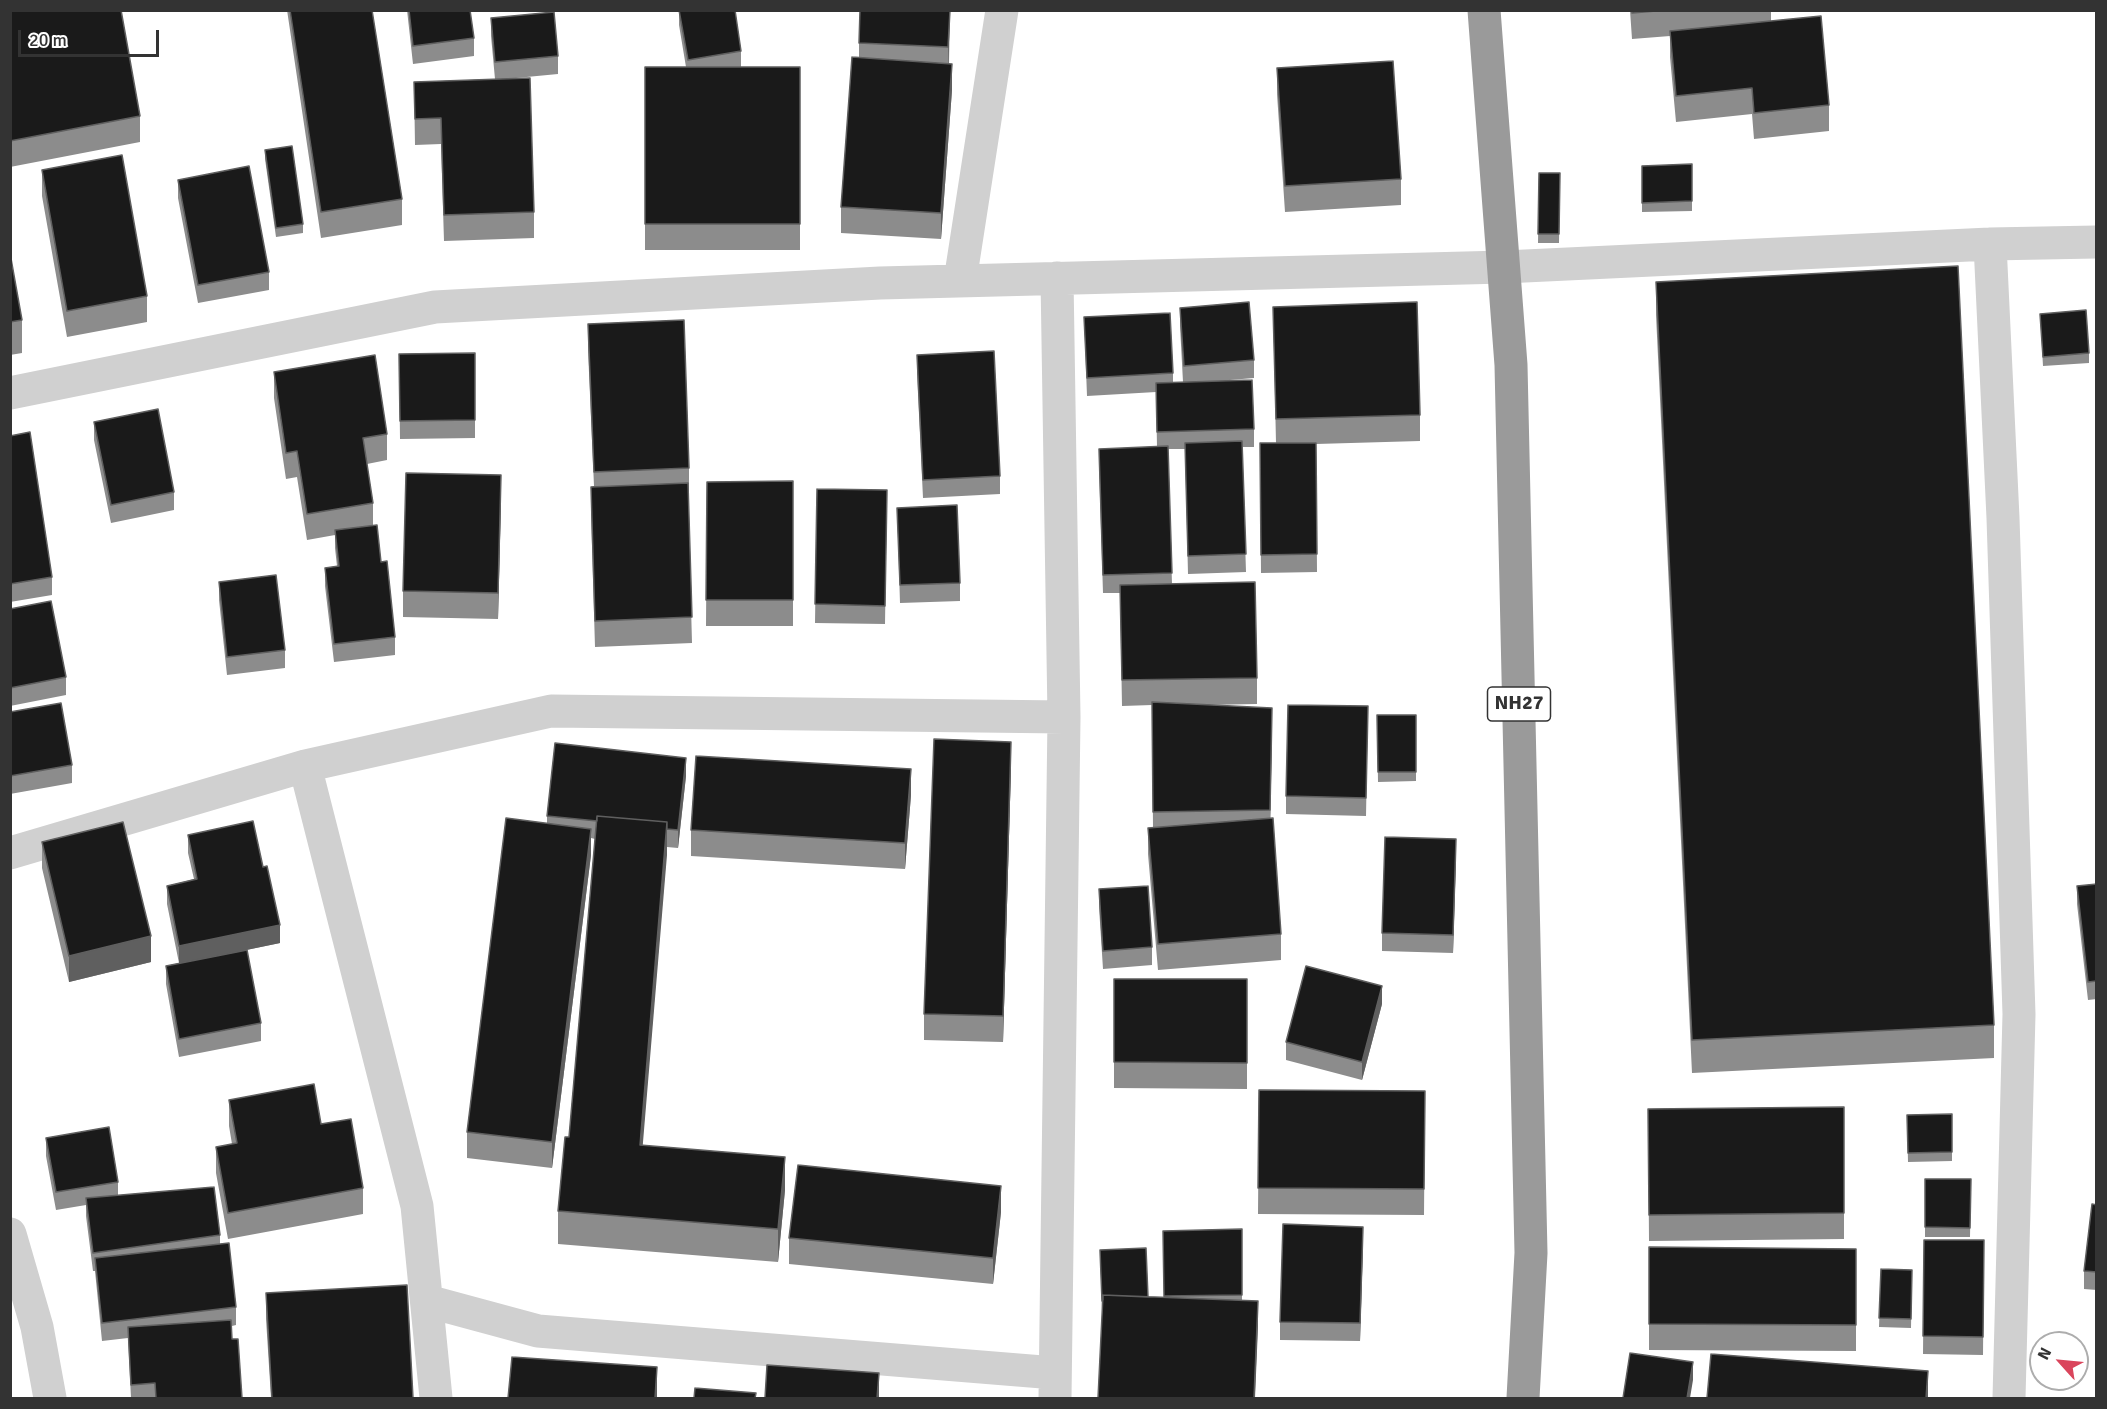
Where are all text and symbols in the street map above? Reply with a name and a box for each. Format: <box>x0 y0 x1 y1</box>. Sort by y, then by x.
scale bar <box>21 18 162 56</box>
text: 20 m <box>29 29 67 51</box>
road number: NH27 <box>1488 687 1550 721</box>
north arrow <box>2029 1331 2089 1391</box>
text: N <box>2033 1344 2056 1363</box>

